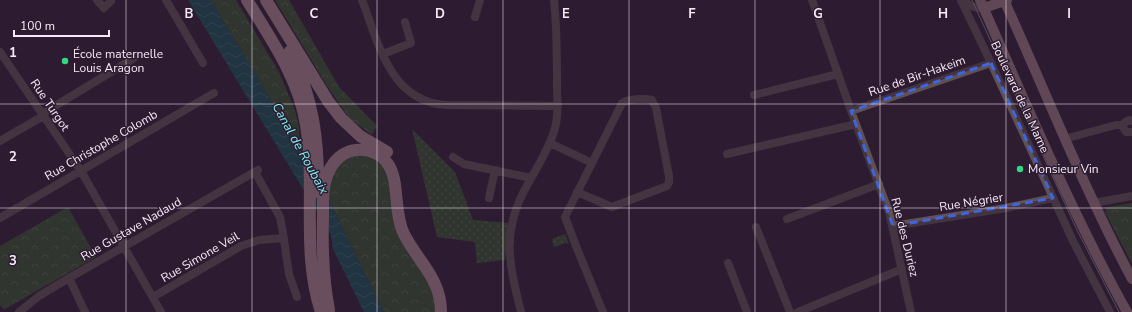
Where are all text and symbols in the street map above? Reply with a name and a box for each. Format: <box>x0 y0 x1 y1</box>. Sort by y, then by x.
text: B <box>185 5 194 23</box>
text: C <box>310 5 319 23</box>
text: D <box>435 5 445 23</box>
text: E <box>562 5 570 23</box>
text: F <box>688 5 696 23</box>
text: G <box>813 5 823 23</box>
text: H <box>938 5 948 23</box>
text: I <box>1067 5 1071 23</box>
scale bar <box>14 12 109 38</box>
text: 100 m <box>20 18 55 34</box>
street label: Boulevard de la Marne <box>987 39 1053 155</box>
text: 1 <box>9 44 17 62</box>
place label: École maternelle Louis Aragon <box>73 46 163 76</box>
street label: Rue de Bir-Hakeim <box>866 52 968 100</box>
marker: École maternelle Louis Aragon <box>60 56 70 66</box>
street label: Rue Turgot <box>27 76 74 135</box>
water label: Canal de Roubaix <box>268 99 333 198</box>
street label: Rue Christophe Colomb <box>42 106 160 184</box>
text: 2 <box>9 148 17 166</box>
place label: Monsieur Vin <box>1028 161 1099 177</box>
marker: Monsieur Vin <box>1015 164 1025 174</box>
street label: Rue Négrier <box>938 189 1005 215</box>
street label: Rue Gustave Nadaud <box>78 194 184 264</box>
street label: Rue des Duriez <box>887 196 923 279</box>
street label: Rue Simone Veil <box>158 228 242 286</box>
text: 3 <box>9 252 17 270</box>

